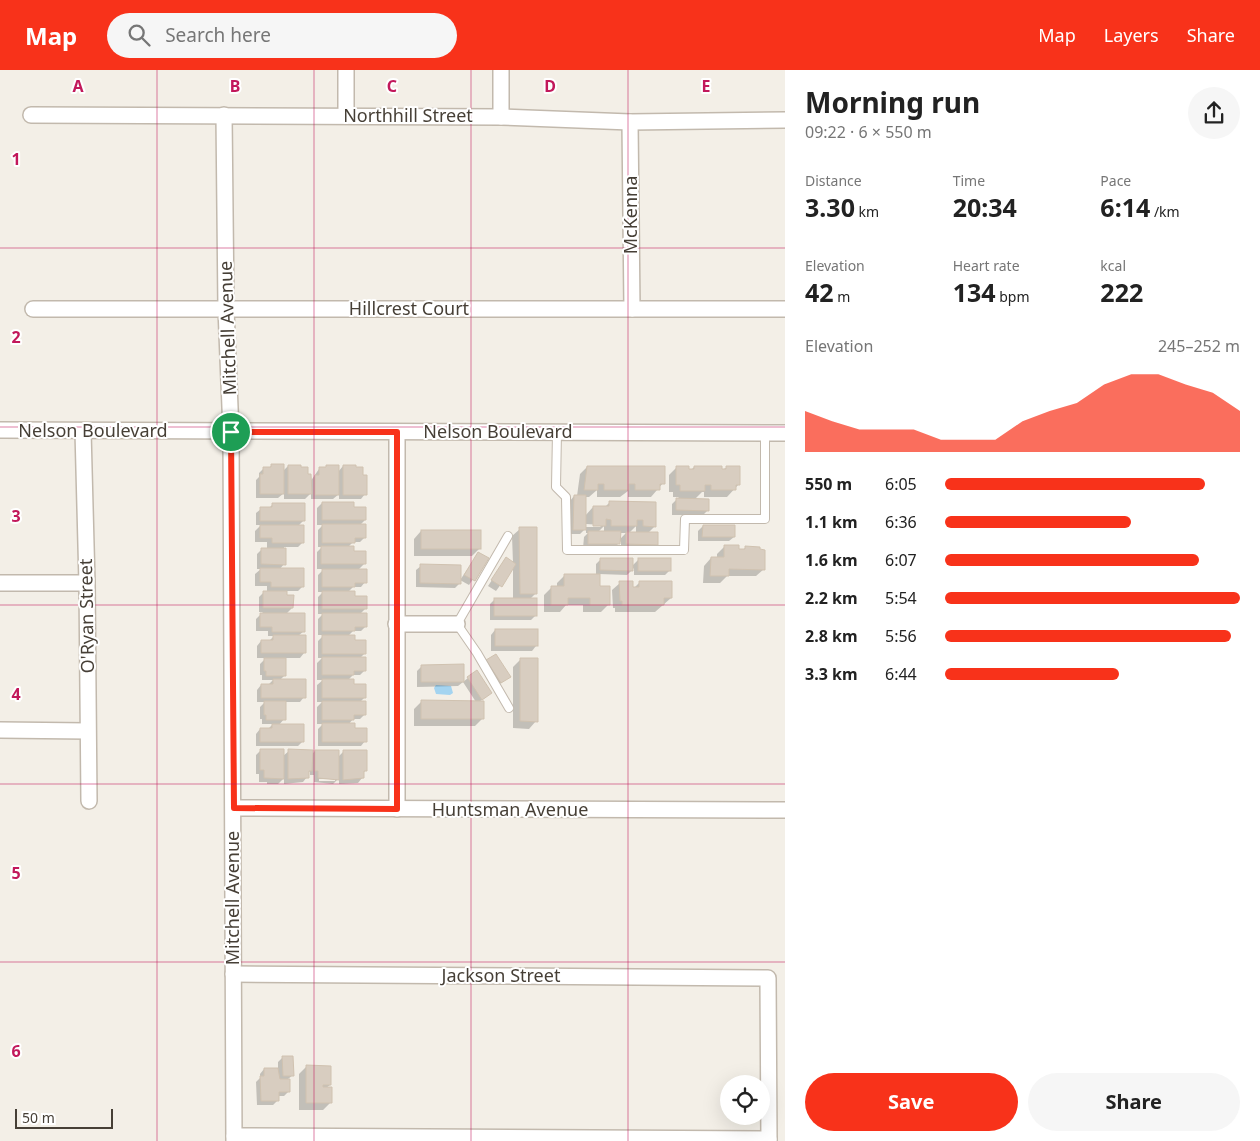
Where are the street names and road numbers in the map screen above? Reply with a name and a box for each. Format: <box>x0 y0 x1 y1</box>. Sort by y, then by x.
street label: Northhill Street <box>343 103 473 127</box>
street label: McKenna <box>618 176 642 254</box>
street label: Mitchell Avenue <box>213 260 241 396</box>
street label: Hillcrest Court <box>349 296 470 320</box>
street label: Nelson Boulevard <box>18 418 168 442</box>
street label: Nelson Boulevard <box>423 419 573 443</box>
street label: O'Ryan Street <box>73 558 99 674</box>
street label: Huntsman Avenue <box>432 797 588 821</box>
street label: Mitchell Avenue <box>220 831 244 965</box>
street label: Jackson Street <box>440 963 561 987</box>

